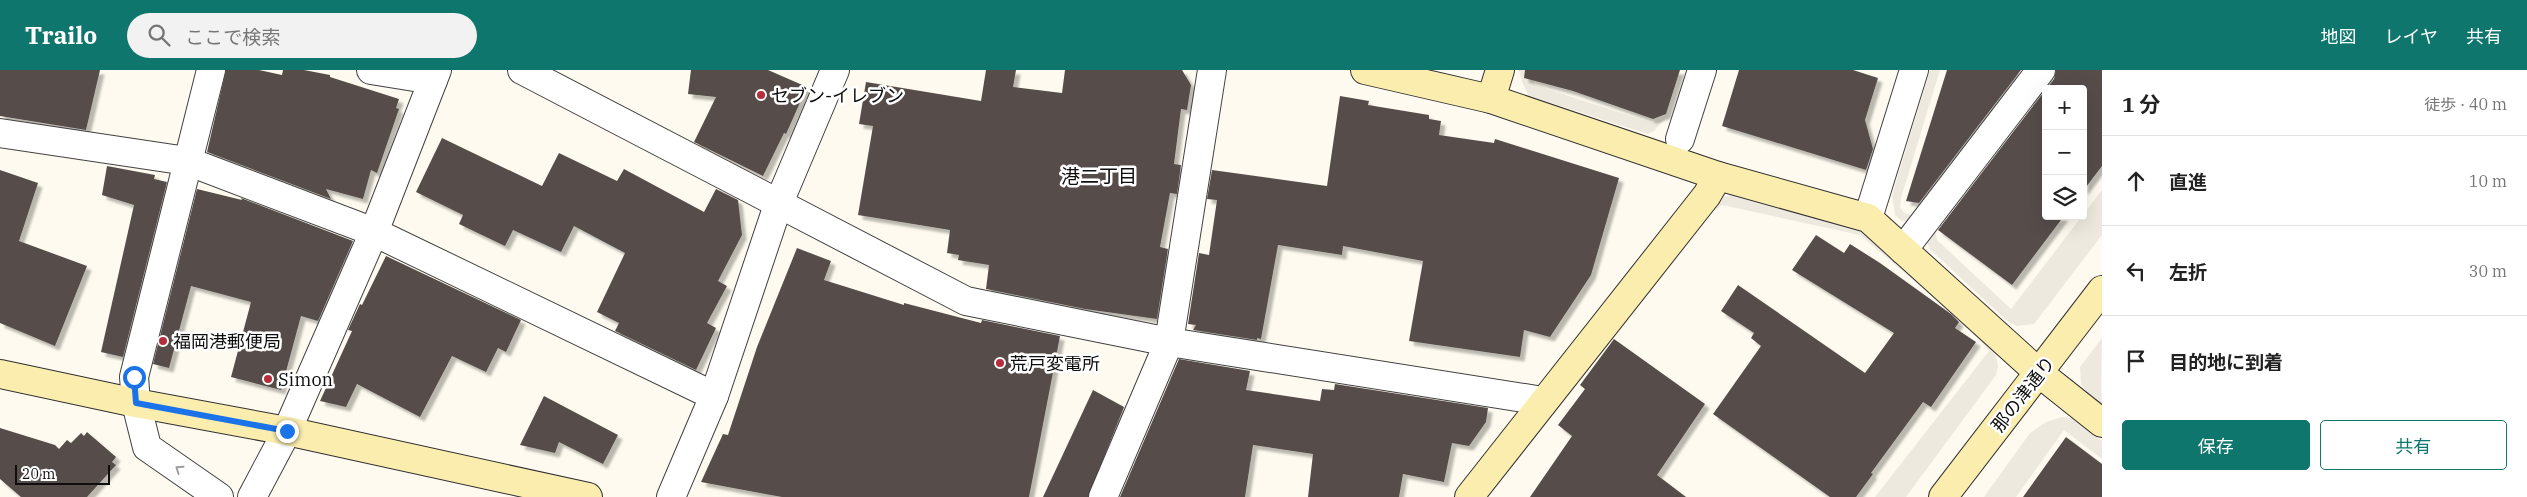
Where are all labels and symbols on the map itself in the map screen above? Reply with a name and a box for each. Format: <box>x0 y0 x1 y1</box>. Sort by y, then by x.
place label: セブン-イレブン <box>771 84 904 107</box>
marker: セブン-イレブン <box>755 89 767 101</box>
district label: 港二丁目 <box>1061 164 1137 188</box>
place label: 福岡港郵便局 <box>173 330 281 353</box>
marker: 福岡港郵便局 <box>157 335 169 347</box>
street label: 那の津通り <box>1986 351 2060 437</box>
place label: 荒戸変電所 <box>1010 352 1100 375</box>
marker: 荒戸変電所 <box>994 357 1006 369</box>
route start <box>123 366 146 389</box>
place label: Simon <box>278 368 333 391</box>
marker: Simon <box>262 373 274 385</box>
route end <box>276 420 299 443</box>
scale bar <box>15 462 110 485</box>
one-way arrow <box>175 466 184 475</box>

